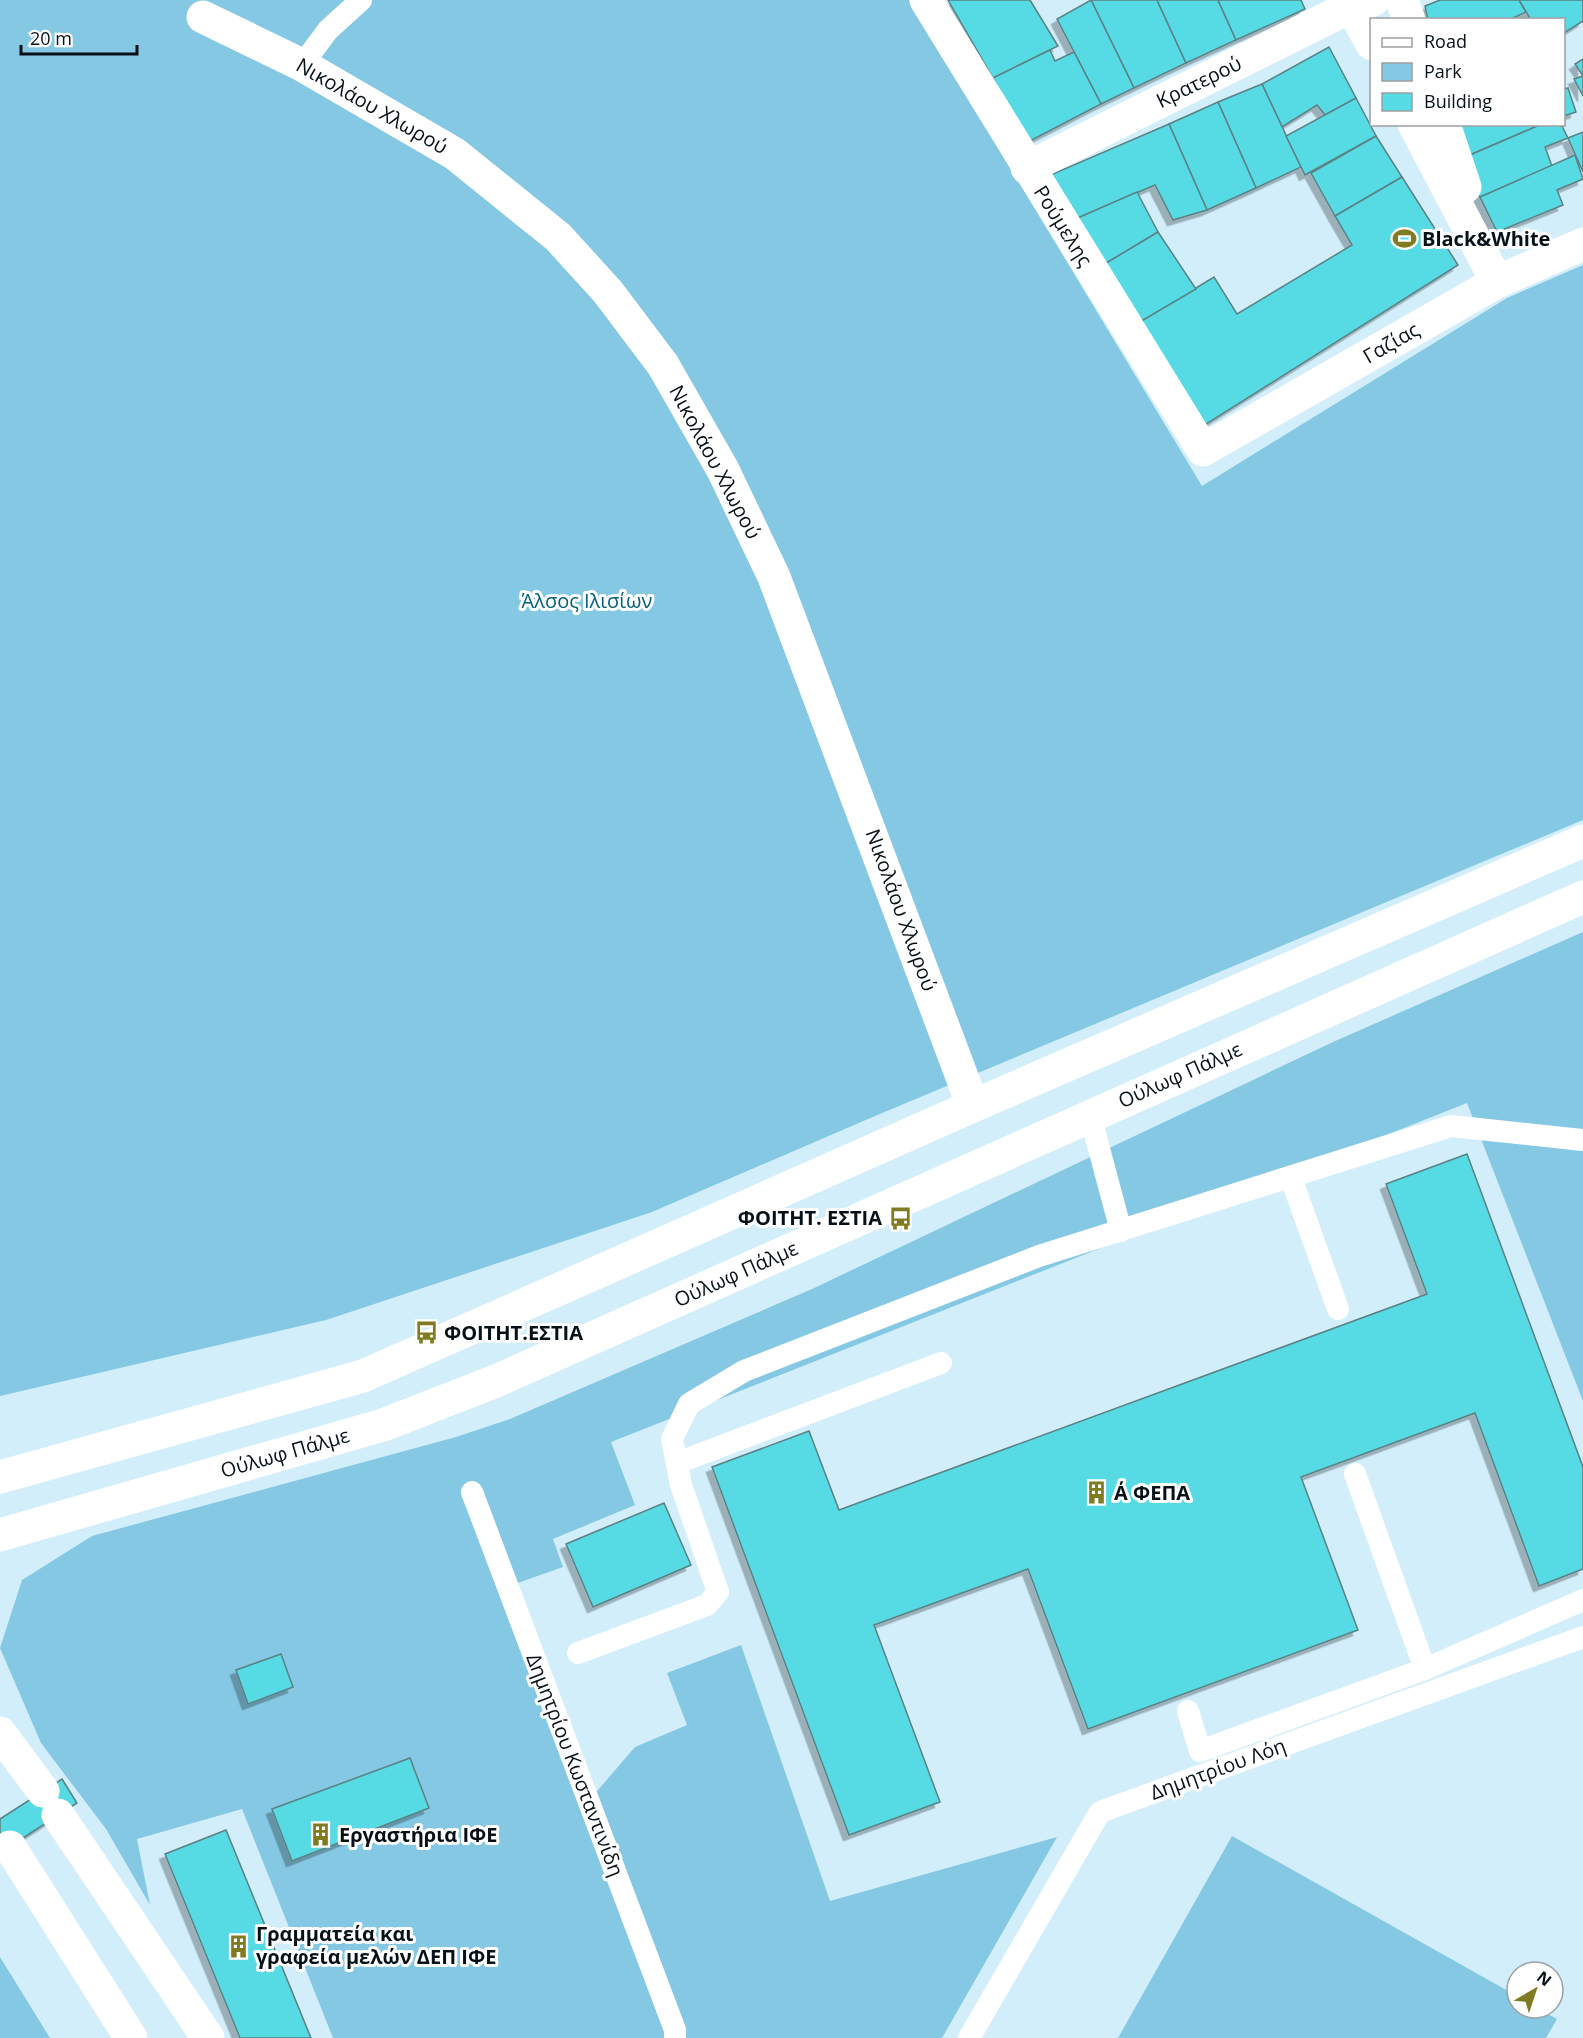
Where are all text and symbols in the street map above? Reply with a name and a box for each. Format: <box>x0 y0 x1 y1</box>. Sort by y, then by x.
scale bar <box>21 18 136 56</box>
legend <box>1370 18 1565 126</box>
text: 20 m <box>30 26 72 50</box>
text: Road <box>1424 29 1467 53</box>
street label: Κρατερού <box>1152 49 1246 114</box>
street label: Νικολάου Χλωρού <box>292 51 453 160</box>
text: Park <box>1424 59 1462 83</box>
text: Building <box>1424 89 1492 113</box>
street label: Ρούμελης <box>1028 180 1099 272</box>
place label: Black&White <box>1422 225 1550 252</box>
sports icon: Black&White <box>1391 226 1417 252</box>
street label: Γαζίας <box>1358 315 1424 369</box>
street label: Νικολάου Χλωρού <box>663 380 767 543</box>
park label: Άλσος Ιλισίων <box>522 587 653 614</box>
street label: Νικολάου Χλωρού <box>860 825 943 995</box>
street label: Ούλωφ Πάλμε <box>1114 1035 1246 1114</box>
place label: ΦΟΙΤΗΤ. ΕΣΤΙΑ <box>738 1204 882 1231</box>
bus stop icon: ΦΟΙΤΗΤ. ΕΣΤΙΑ <box>887 1205 913 1231</box>
street label: Ούλωφ Πάλμε <box>670 1234 802 1313</box>
place label: ΦΟΙΤΗΤ.ΕΣΤΙΑ <box>444 1319 583 1346</box>
bus stop icon: ΦΟΙΤΗΤ.ΕΣΤΙΑ <box>413 1320 439 1346</box>
street label: Ούλωφ Πάλμε <box>217 1421 352 1484</box>
place label: Α΄ ΦΕΠΑ <box>1114 1479 1190 1506</box>
building icon: Α΄ ΦΕΠΑ <box>1083 1480 1109 1506</box>
street label: Δημητρίου Κωσταντινίδη <box>520 1649 630 1880</box>
street label: Δημητρίου Λόη <box>1146 1731 1289 1806</box>
place label: Εργαστήρια ΙΦΕ <box>339 1821 498 1848</box>
building icon: Εργαστήρια ΙΦΕ <box>308 1822 334 1848</box>
place label: Γραμματεία και γραφεία μελών ΔΕΠ ΙΦΕ <box>256 1920 496 1970</box>
building icon: Γραμματεία και γραφεία μελών ΔΕΠ ΙΦΕ <box>225 1933 251 1959</box>
north arrow <box>1505 1960 1565 2020</box>
text: N <box>1532 1966 1556 1991</box>

